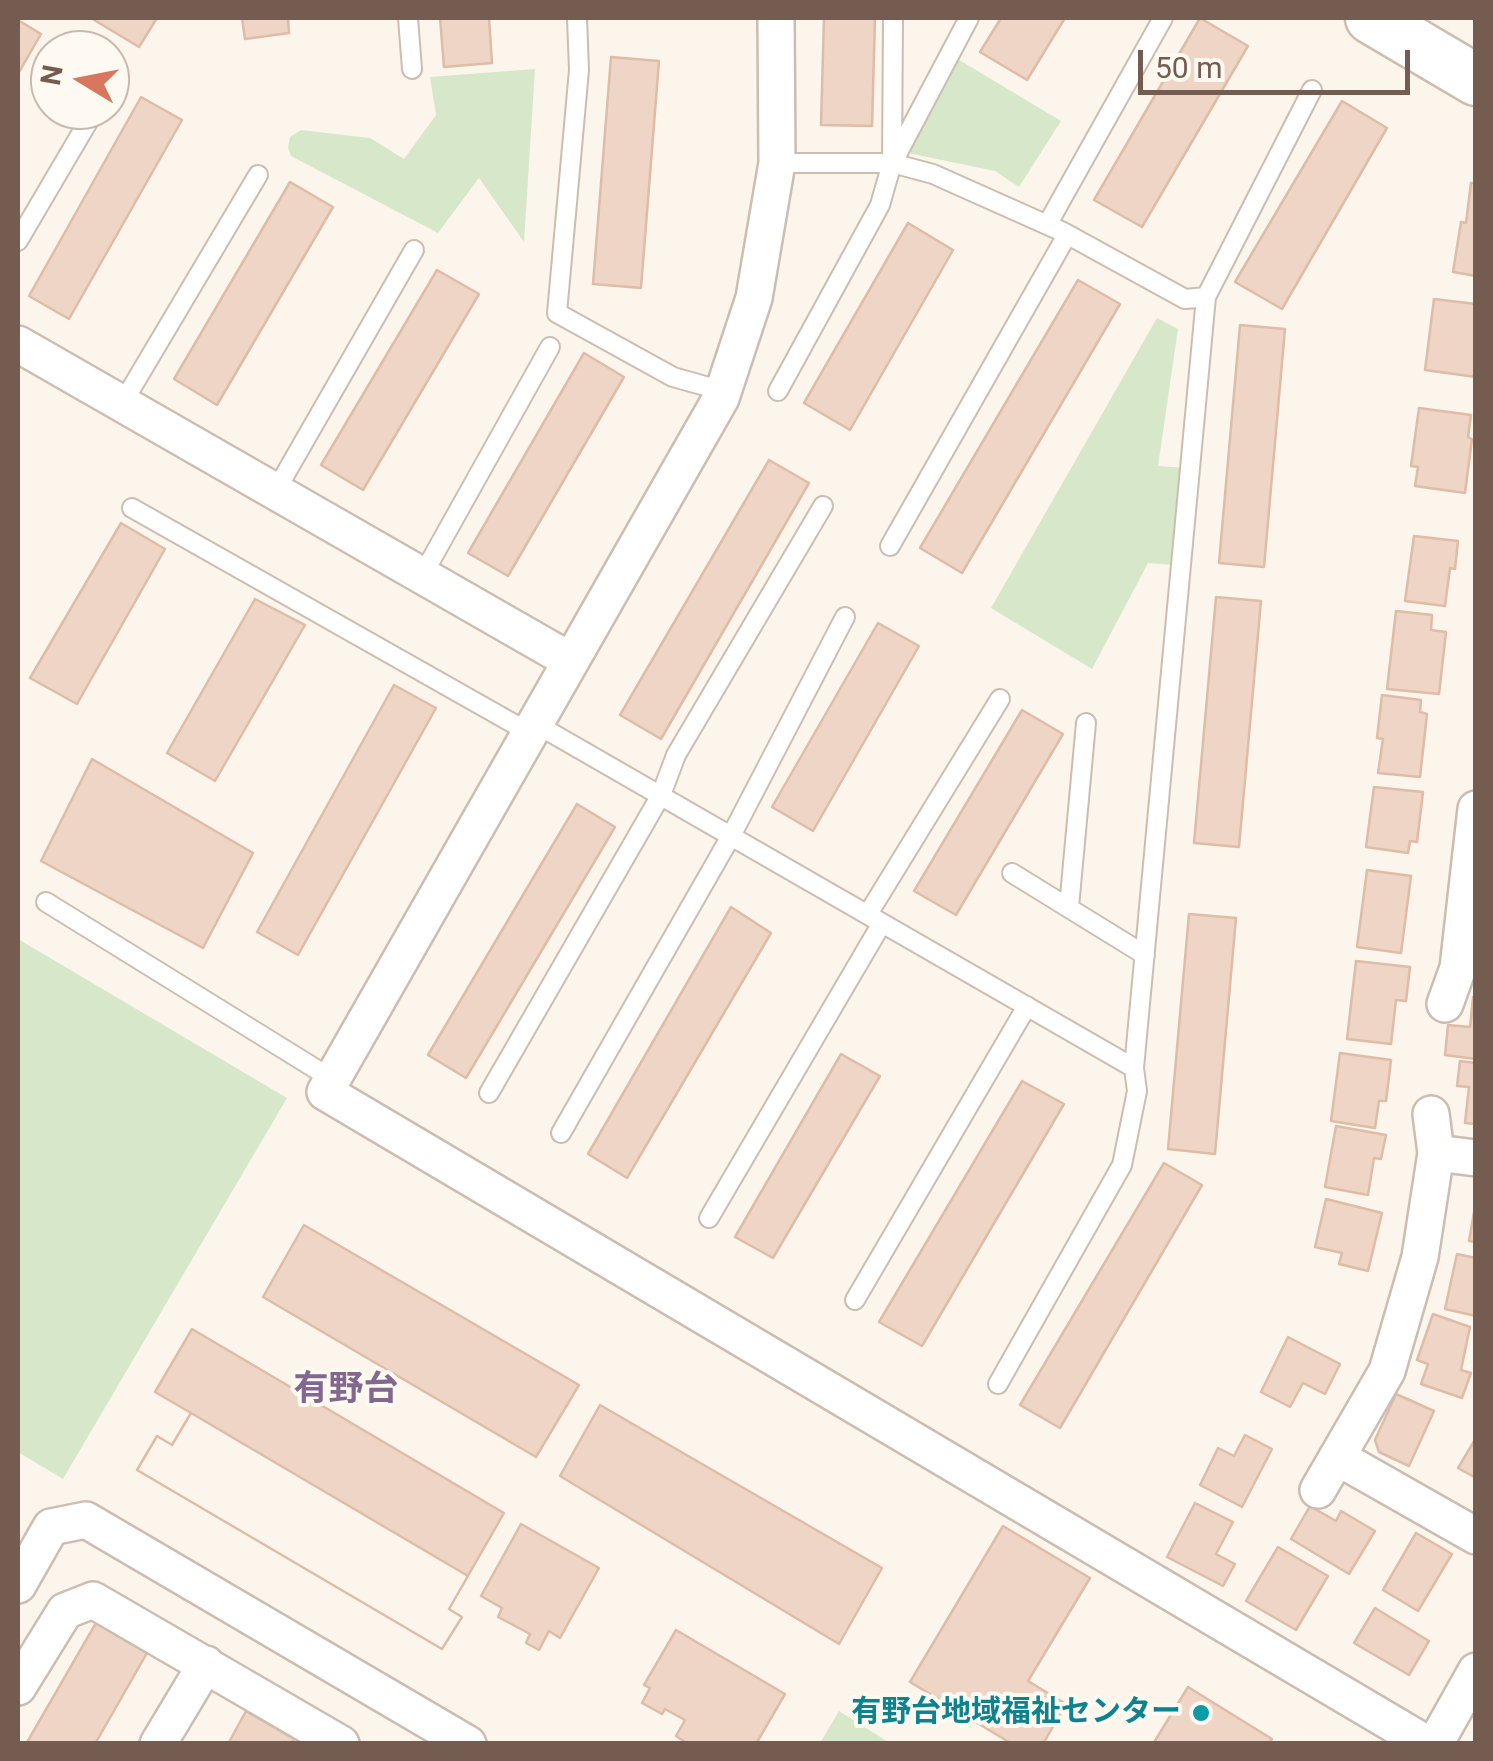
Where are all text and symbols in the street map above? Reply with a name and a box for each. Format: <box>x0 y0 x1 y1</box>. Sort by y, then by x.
north arrow <box>30 30 130 130</box>
scale bar <box>1143 30 1416 92</box>
text: 50 m <box>1155 50 1222 85</box>
text: N <box>34 62 70 88</box>
district label: 有野台 <box>294 1370 398 1412</box>
place label: 有野台地域福祉センター <box>851 1695 1181 1731</box>
marker: 有野台地域福祉センター <box>1190 1702 1212 1724</box>

